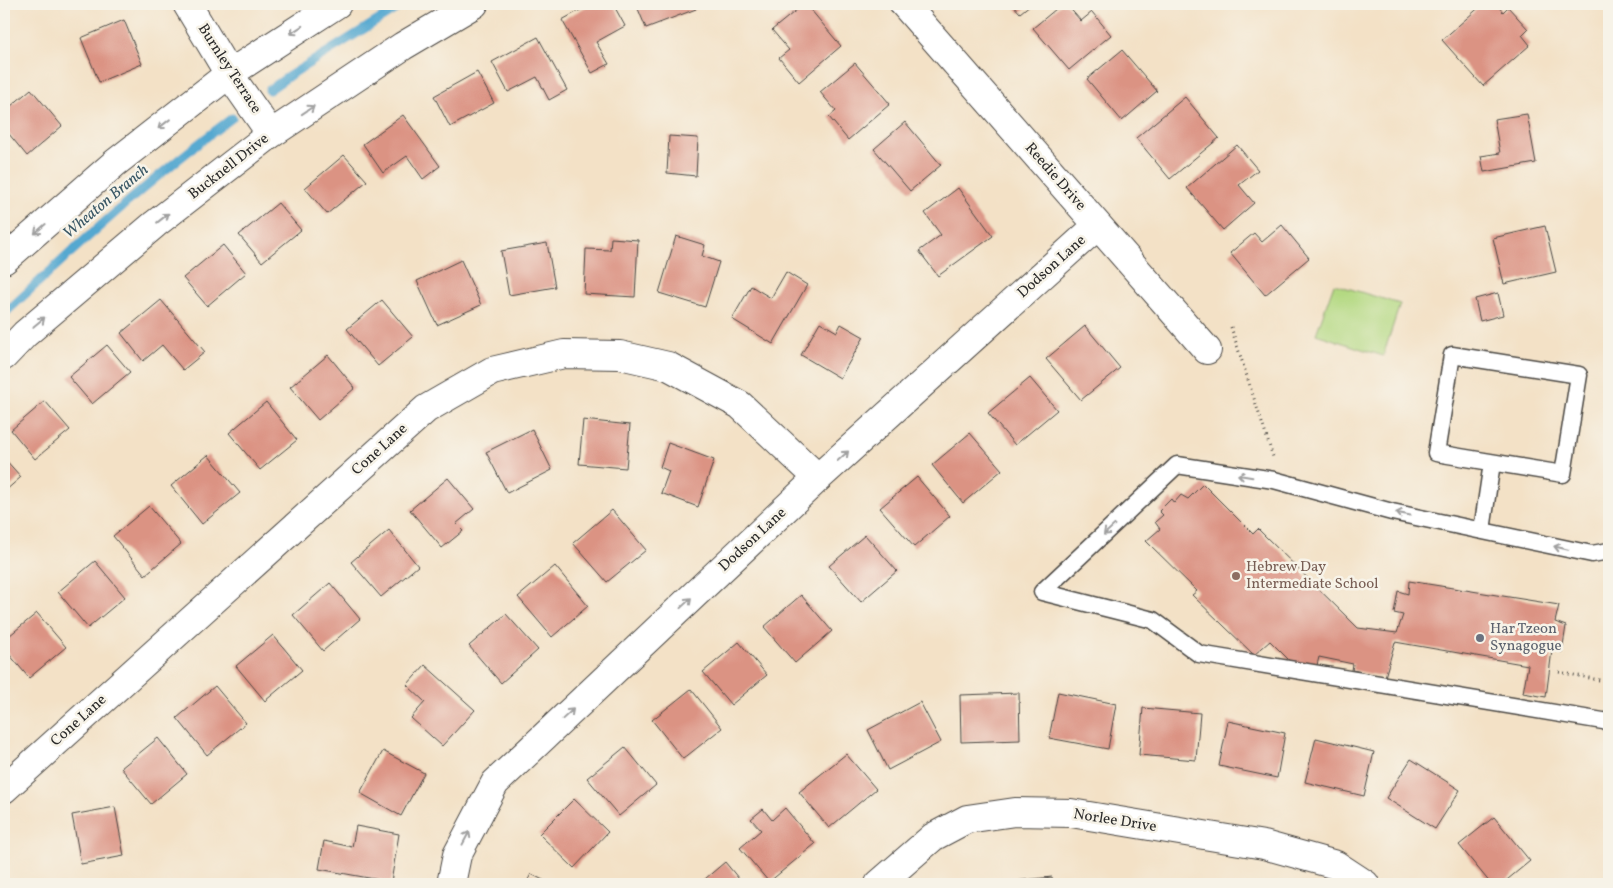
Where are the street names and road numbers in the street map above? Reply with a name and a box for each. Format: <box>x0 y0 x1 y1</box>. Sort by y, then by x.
street label: Burnley Terrace <box>192 20 266 118</box>
street label: Bucknell Drive <box>184 129 274 205</box>
street label: Reedie Drive <box>1020 138 1090 216</box>
street label: Dodson Lane <box>1013 231 1091 303</box>
street label: Cone Lane <box>347 419 413 481</box>
street label: Dodson Lane <box>715 503 791 577</box>
street label: Cone Lane <box>46 690 112 752</box>
street label: Norlee Drive <box>1072 804 1158 838</box>

